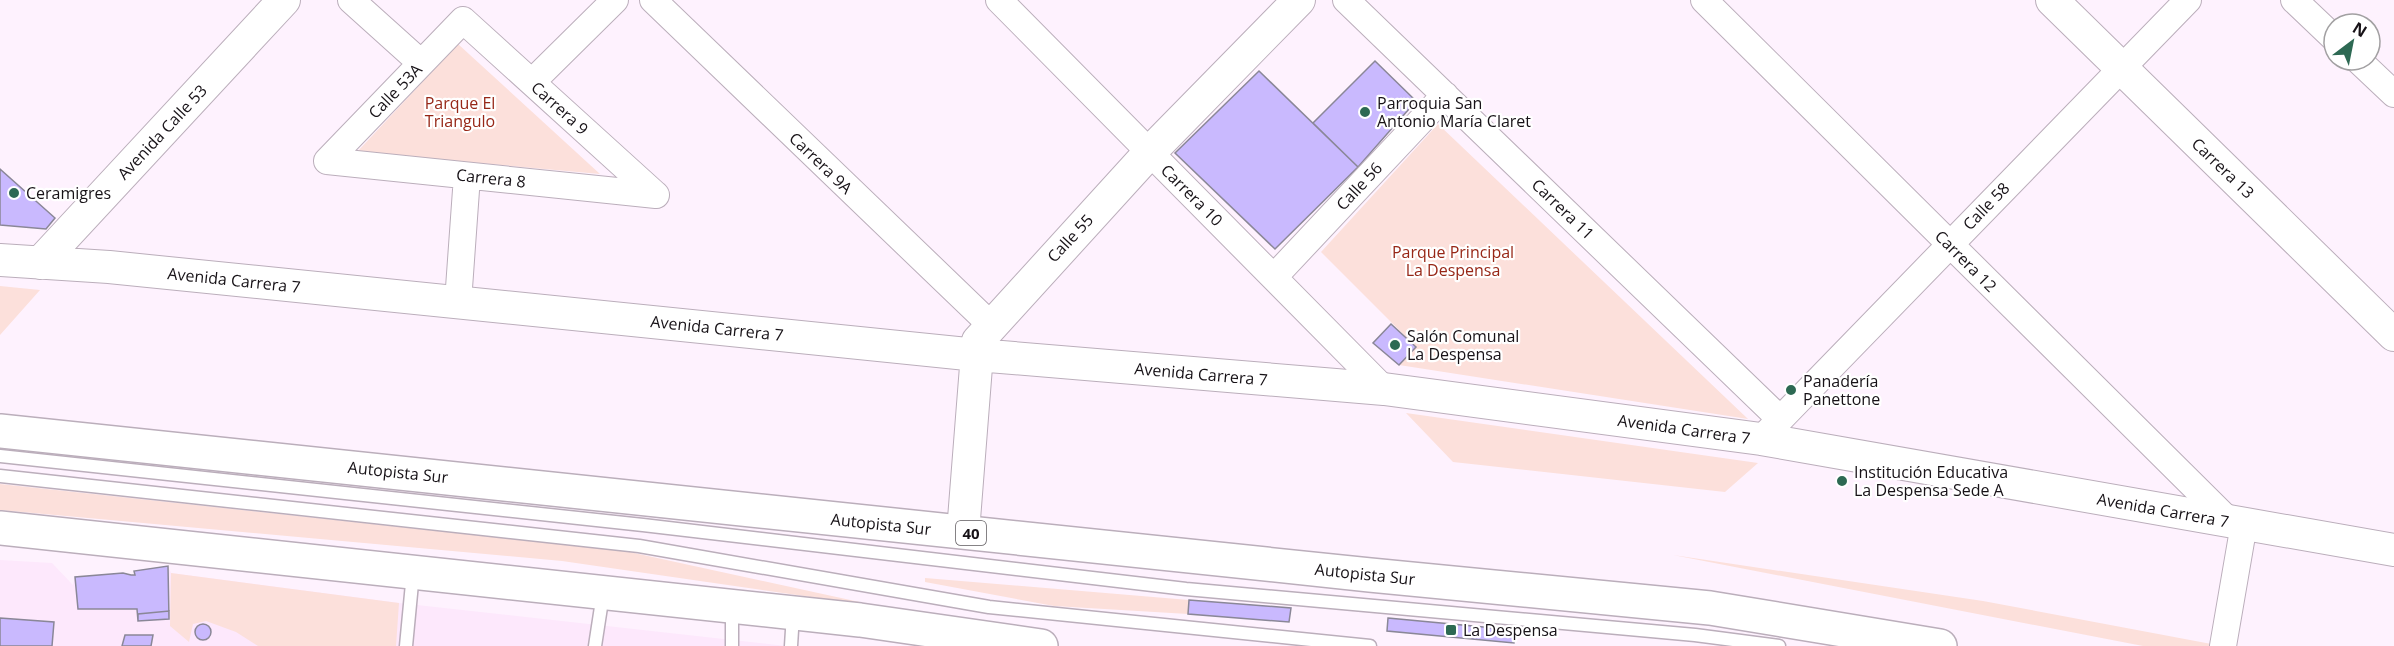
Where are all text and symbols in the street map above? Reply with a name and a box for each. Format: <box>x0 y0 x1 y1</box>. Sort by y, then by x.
north arrow <box>2322 12 2382 72</box>
text: N <box>2349 17 2371 42</box>
street label: Calle 53A <box>363 58 427 123</box>
street label: Carrera 9 <box>527 76 593 140</box>
street label: Avenida Calle 53 <box>112 80 212 184</box>
park label: Parque El Triangulo <box>425 92 495 132</box>
place label: Parroquia San Antonio María Claret <box>1377 92 1531 132</box>
marker: Parroquia San Antonio María Claret <box>1358 105 1372 119</box>
street label: Carrera 9A <box>785 127 858 199</box>
street label: Carrera 13 <box>2187 133 2259 203</box>
street label: Calle 56 <box>1331 157 1387 215</box>
street label: Carrera 10 <box>1156 159 1228 231</box>
street label: Carrera 8 <box>455 163 527 193</box>
street label: Carrera 11 <box>1527 174 1599 244</box>
street label: Calle 58 <box>1958 177 2014 235</box>
place label: Ceramigres <box>26 182 111 204</box>
marker: Ceramigres <box>7 186 21 200</box>
street label: Calle 55 <box>1042 209 1098 267</box>
street label: Carrera 12 <box>1930 225 2002 297</box>
park label: Parque Principal La Despensa <box>1392 241 1514 281</box>
street label: Avenida Carrera 7 <box>166 262 302 298</box>
street label: Avenida Carrera 7 <box>649 310 785 346</box>
place label: Salón Comunal La Despensa <box>1407 325 1519 365</box>
marker: Salón Comunal La Despensa <box>1388 338 1402 352</box>
street label: Avenida Carrera 7 <box>1134 357 1268 391</box>
place label: Panadería Panettone <box>1803 370 1880 410</box>
marker: Panadería Panettone <box>1784 383 1798 397</box>
street label: Avenida Carrera 7 <box>1616 409 1752 449</box>
street label: Autopista Sur <box>347 456 450 488</box>
place label: Institución Educativa La Despensa Sede A <box>1854 461 2008 501</box>
marker: Institución Educativa La Despensa Sede A <box>1835 474 1849 488</box>
street label: Avenida Carrera 7 <box>2095 488 2231 532</box>
street label: Autopista Sur <box>830 508 933 540</box>
road number: 40 <box>956 521 986 545</box>
street label: Autopista Sur <box>1314 558 1417 590</box>
place label: La Despensa <box>1463 619 1558 641</box>
marker: La Despensa <box>1444 623 1458 637</box>

